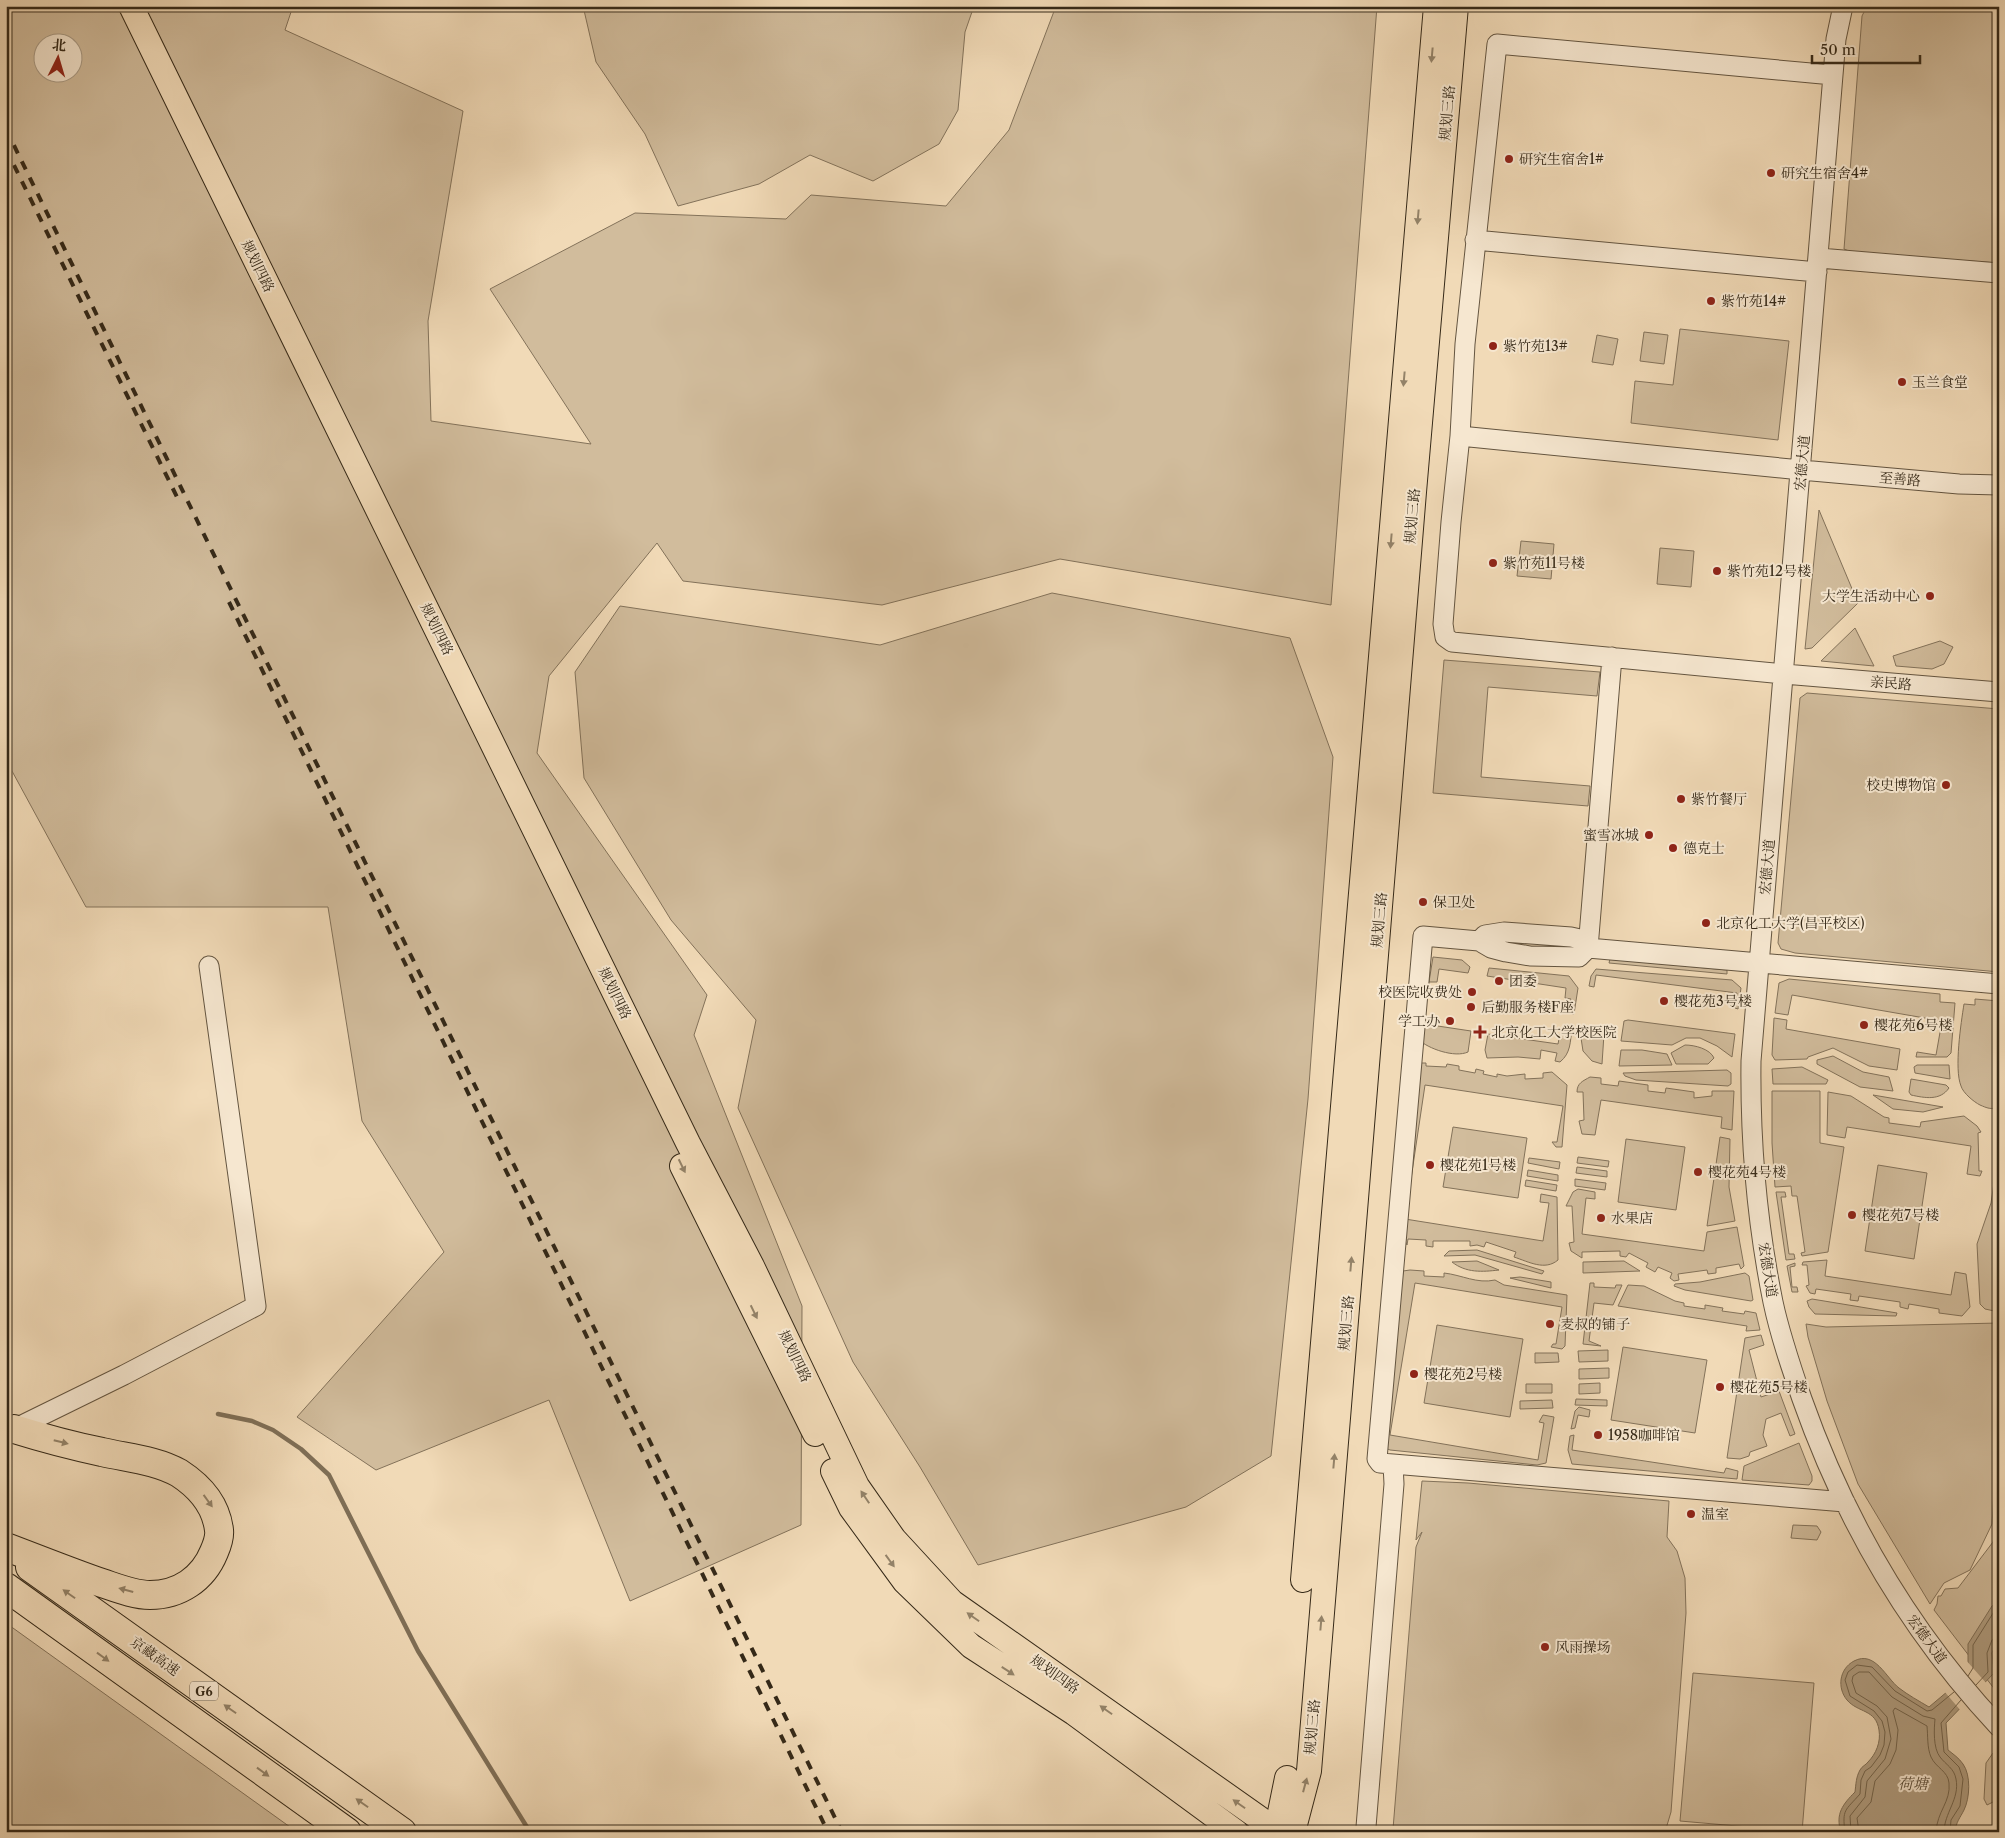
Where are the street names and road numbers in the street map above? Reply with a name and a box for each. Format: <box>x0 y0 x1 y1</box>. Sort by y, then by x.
street label: 规划三路 <box>1436 84 1458 142</box>
street label: 规划四路 <box>238 237 278 295</box>
street label: 宏德大道 <box>1791 434 1813 492</box>
street label: 至善路 <box>1878 468 1922 490</box>
street label: 规划三路 <box>1401 487 1423 545</box>
street label: 规划四路 <box>417 600 457 658</box>
street label: 亲民路 <box>1869 672 1913 694</box>
street label: 宏德大道 <box>1756 838 1778 896</box>
street label: 规划三路 <box>1368 891 1390 949</box>
street label: 规划四路 <box>595 964 635 1022</box>
street label: 宏德大道 <box>1755 1241 1781 1299</box>
street label: 规划三路 <box>1335 1294 1357 1352</box>
street label: 规划四路 <box>775 1327 815 1385</box>
street label: 宏德大道 <box>1903 1611 1951 1667</box>
street label: 京藏高速 <box>127 1633 183 1679</box>
street label: 规划四路 <box>1027 1651 1083 1697</box>
road number: G6 <box>190 1682 218 1700</box>
street label: 规划三路 <box>1301 1698 1323 1756</box>

